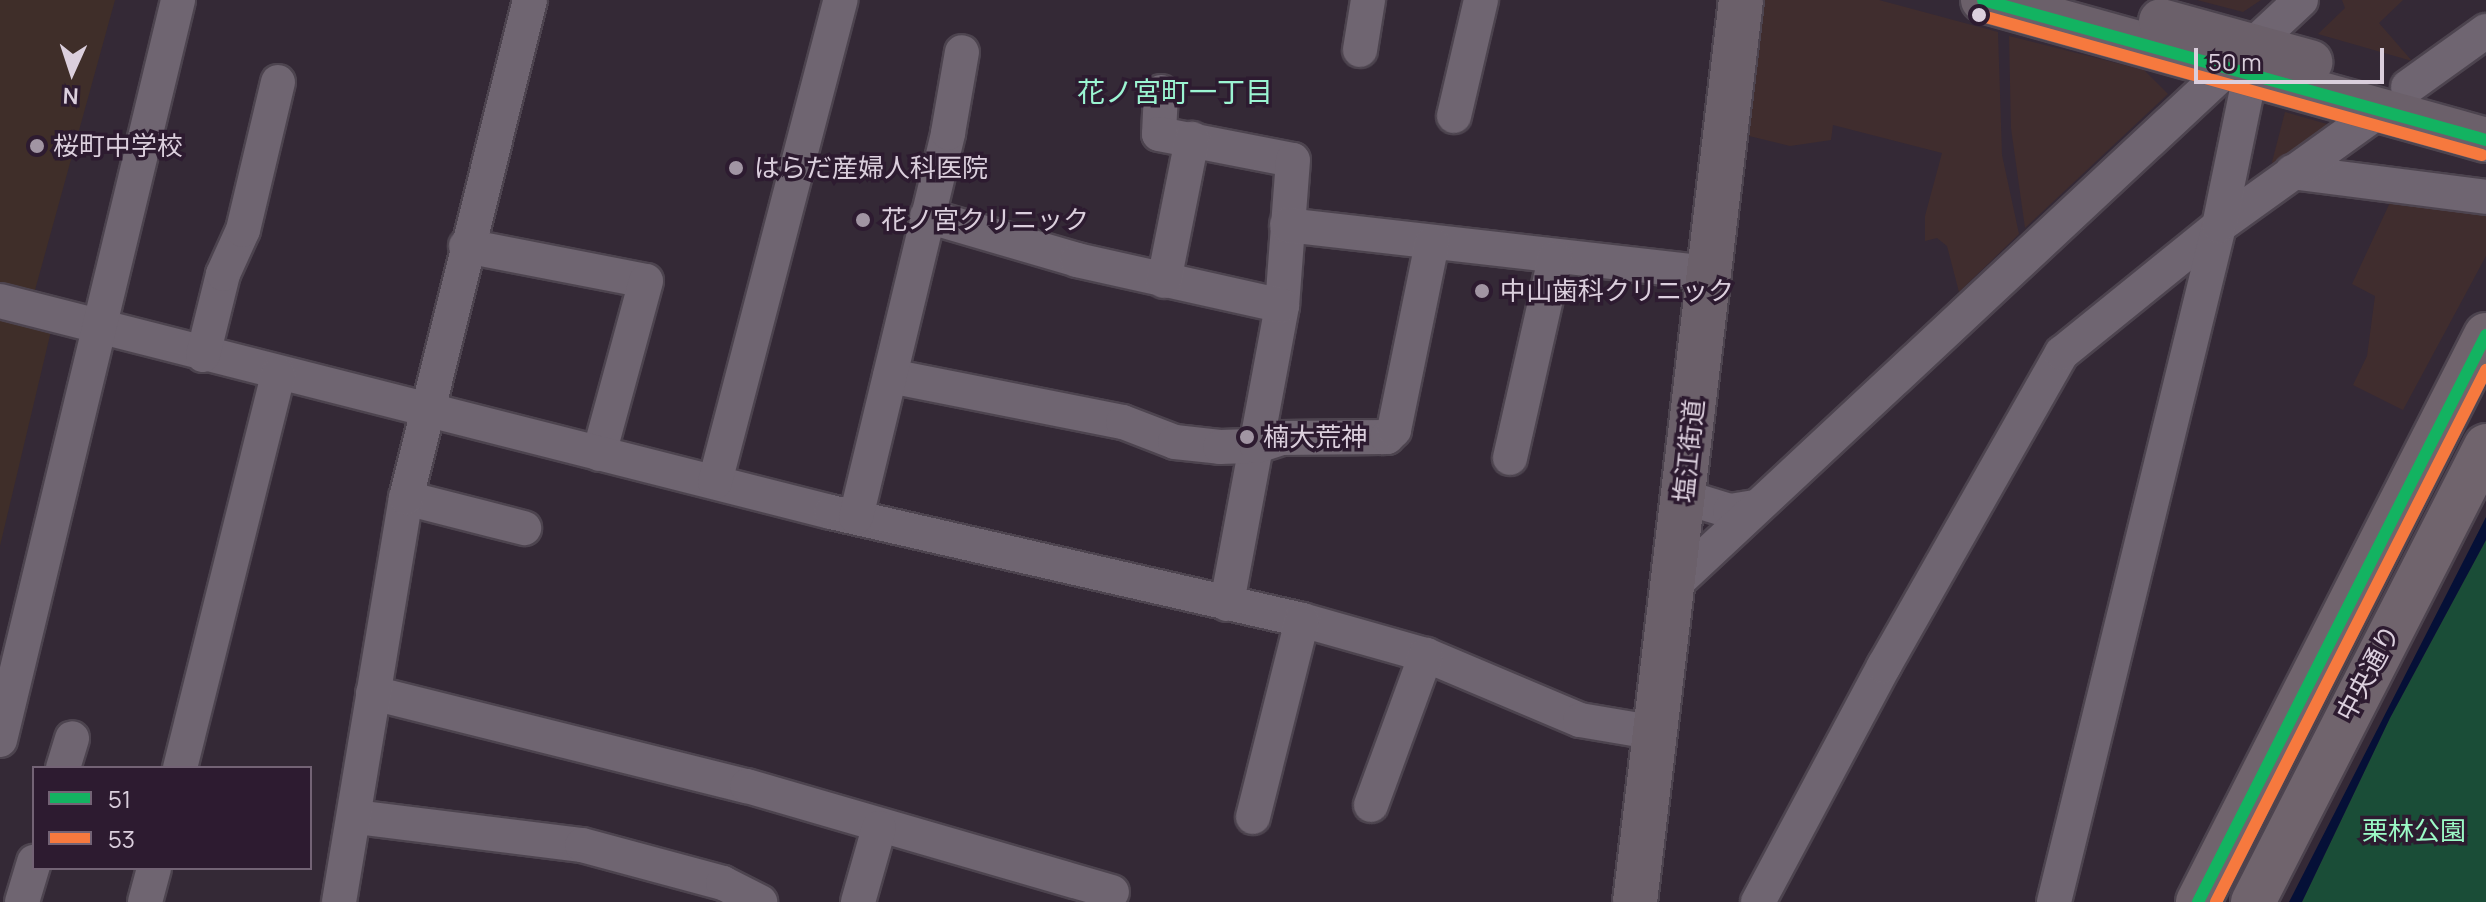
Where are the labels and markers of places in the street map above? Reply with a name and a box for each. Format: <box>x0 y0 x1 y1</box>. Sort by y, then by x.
unlabelled marker <box>1971 7 1987 23</box>
place label: 桜町中学校 <box>53 130 183 162</box>
marker: 桜町中学校 <box>28 137 46 155</box>
place label: はらだ産婦人科医院 <box>754 152 988 184</box>
marker: はらだ産婦人科医院 <box>725 157 747 179</box>
place label: 花ノ宮クリニック <box>881 204 1089 236</box>
marker: 花ノ宮クリニック <box>852 209 874 231</box>
place label: 中山歯科クリニック <box>1500 275 1734 307</box>
marker: 中山歯科クリニック <box>1471 280 1493 302</box>
place label: 楠大荒神 <box>1263 421 1367 453</box>
marker: 楠大荒神 <box>1238 428 1256 446</box>

